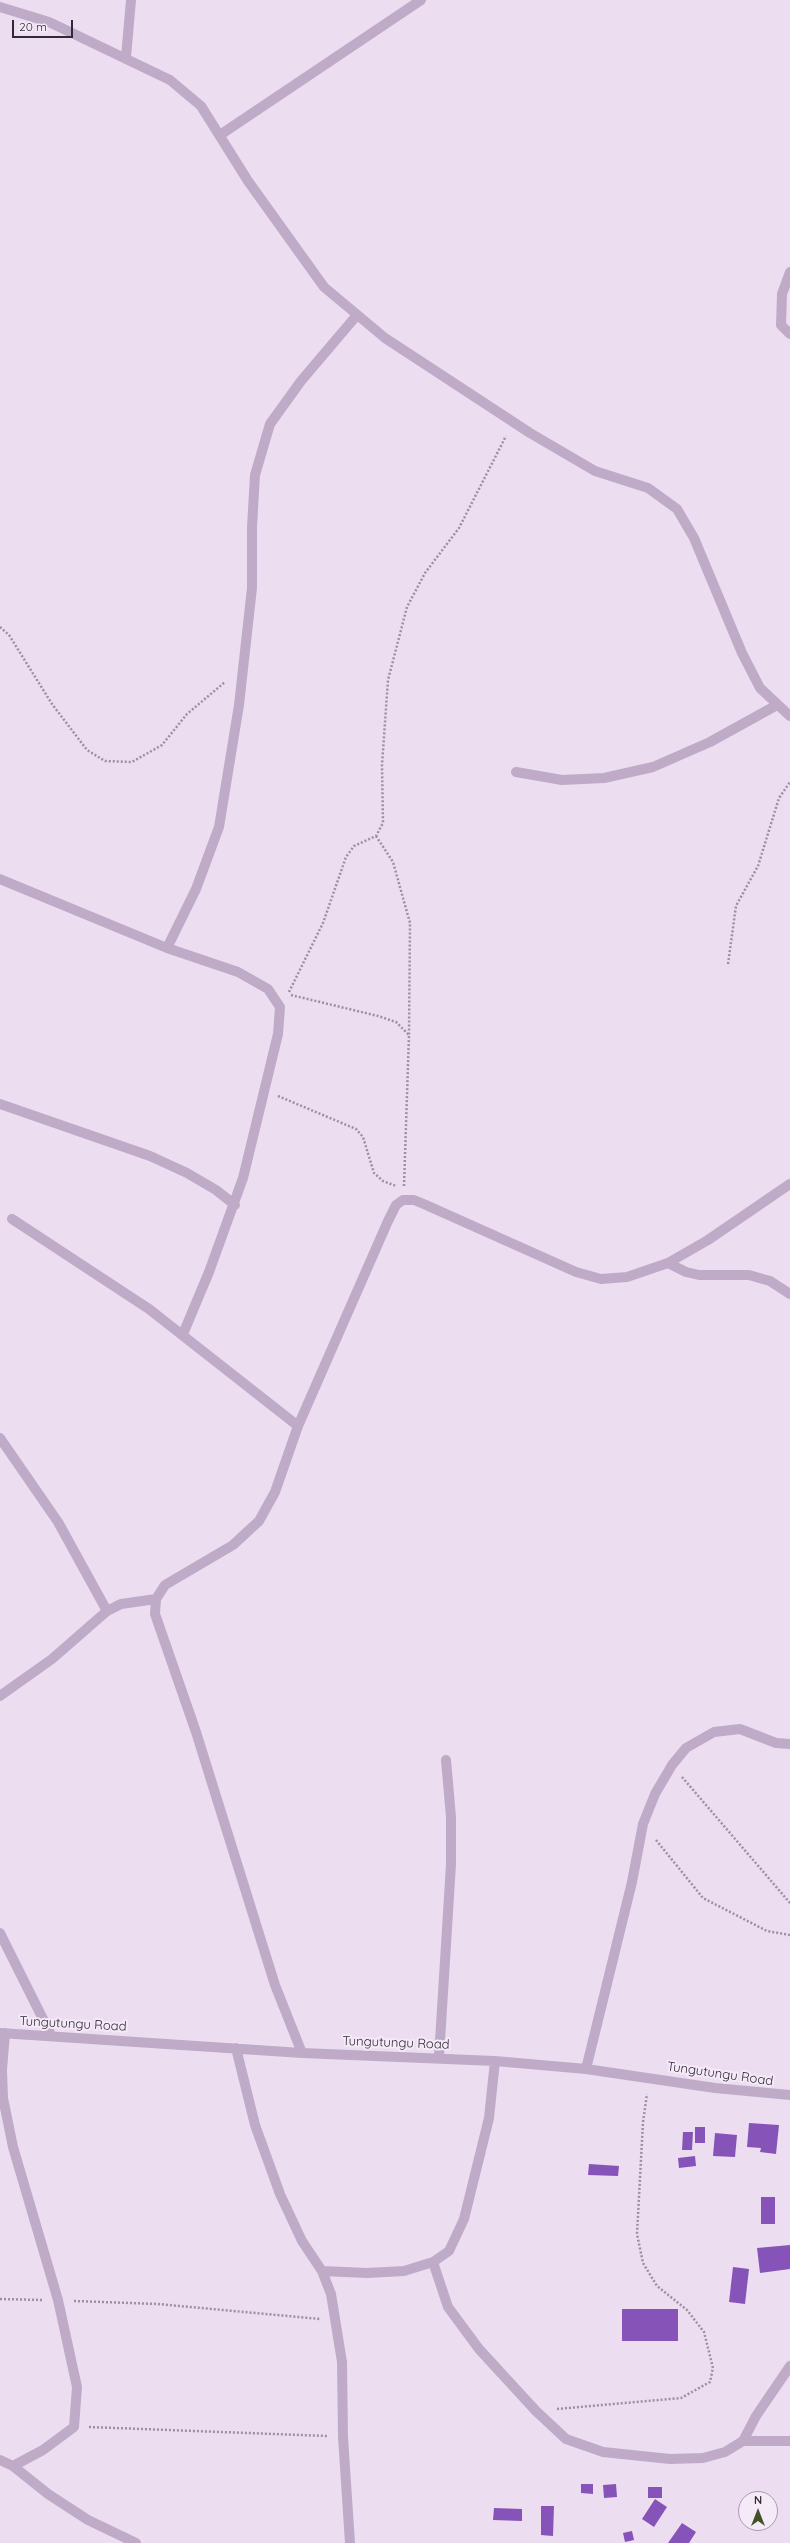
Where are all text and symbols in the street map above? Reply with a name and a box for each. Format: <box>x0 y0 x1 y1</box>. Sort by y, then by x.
scale bar <box>14 12 75 38</box>
text: 20 m <box>19 19 47 34</box>
street label: Tungutungu Road <box>19 2013 127 2035</box>
street label: Tungutungu Road <box>342 2033 450 2053</box>
street label: Tungutungu Road <box>666 2059 774 2089</box>
north arrow <box>738 2491 778 2531</box>
text: N <box>754 2493 762 2507</box>

